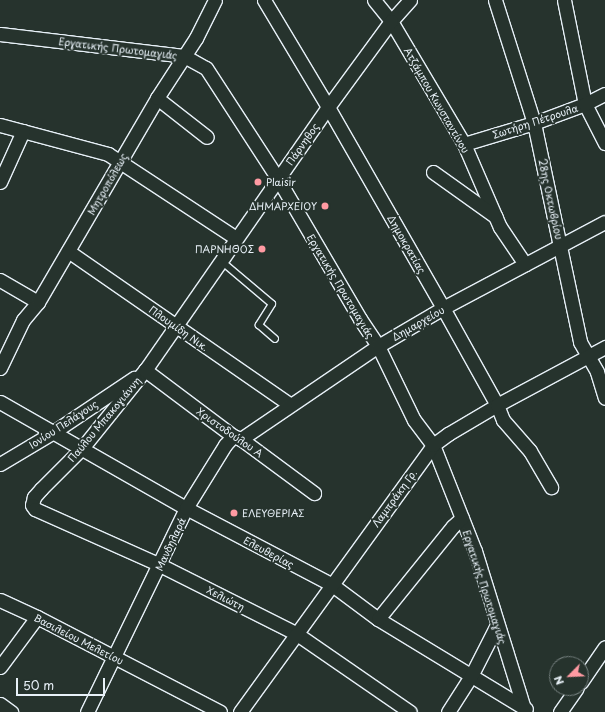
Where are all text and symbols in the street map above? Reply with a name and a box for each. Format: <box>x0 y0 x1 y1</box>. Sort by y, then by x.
street label: Εργατικής Πρωτομαγιάς <box>58 35 178 61</box>
street label: Ατζάμπου Κωνσταντίνου <box>402 45 472 155</box>
street label: Σωτήρη Πέτρουλα <box>491 102 579 140</box>
street label: Πάρνηθος <box>283 121 321 167</box>
street label: Μητροπόλεως <box>85 151 129 217</box>
street label: 28ης Οκτωβρίου <box>537 157 565 241</box>
place label: Plaisir <box>266 176 296 188</box>
marker: Plaisir <box>253 177 263 187</box>
place label: ΔΗΜΑΡΧΕΙΟΥ <box>249 200 317 212</box>
marker: ΔΗΜΑΡΧΕΙΟΥ <box>320 201 330 211</box>
street label: Δημοκρατίας <box>385 213 429 275</box>
street label: Εργατικής Πρωτομαγιάς <box>305 232 377 340</box>
place label: ΠΑΡΝΗΘΟΣ <box>195 243 254 255</box>
marker: ΠΑΡΝΗΘΟΣ <box>257 244 267 254</box>
street label: Πλουμίδη Νικ. <box>147 303 211 353</box>
street label: Δημαρχείου <box>390 303 446 343</box>
street label: Παύλου Μπακογιάννη <box>65 374 143 464</box>
street label: Ιονίου Πελάγους <box>26 397 100 451</box>
street label: Χριστοδούλου Α <box>194 405 266 459</box>
street label: Λαμπράκη Γρ. <box>369 467 419 529</box>
place label: ΕΛΕΥΘΕΡΙΑΣ <box>242 507 304 519</box>
marker: ΕΛΕΥΘΕΡΙΑΣ <box>229 508 239 518</box>
street label: Μανδηλαρά <box>152 515 188 573</box>
street label: Εργατικής Πρωτομαγιάς <box>461 528 509 646</box>
street label: Ελευθερίας <box>242 534 296 570</box>
street label: Χελιώτη <box>205 583 247 613</box>
street label: Βασιλείου Μελετίου <box>32 611 126 667</box>
north arrow <box>549 656 589 696</box>
scale bar <box>18 670 107 696</box>
text: N <box>549 673 568 688</box>
text: 50 m <box>23 676 54 694</box>

